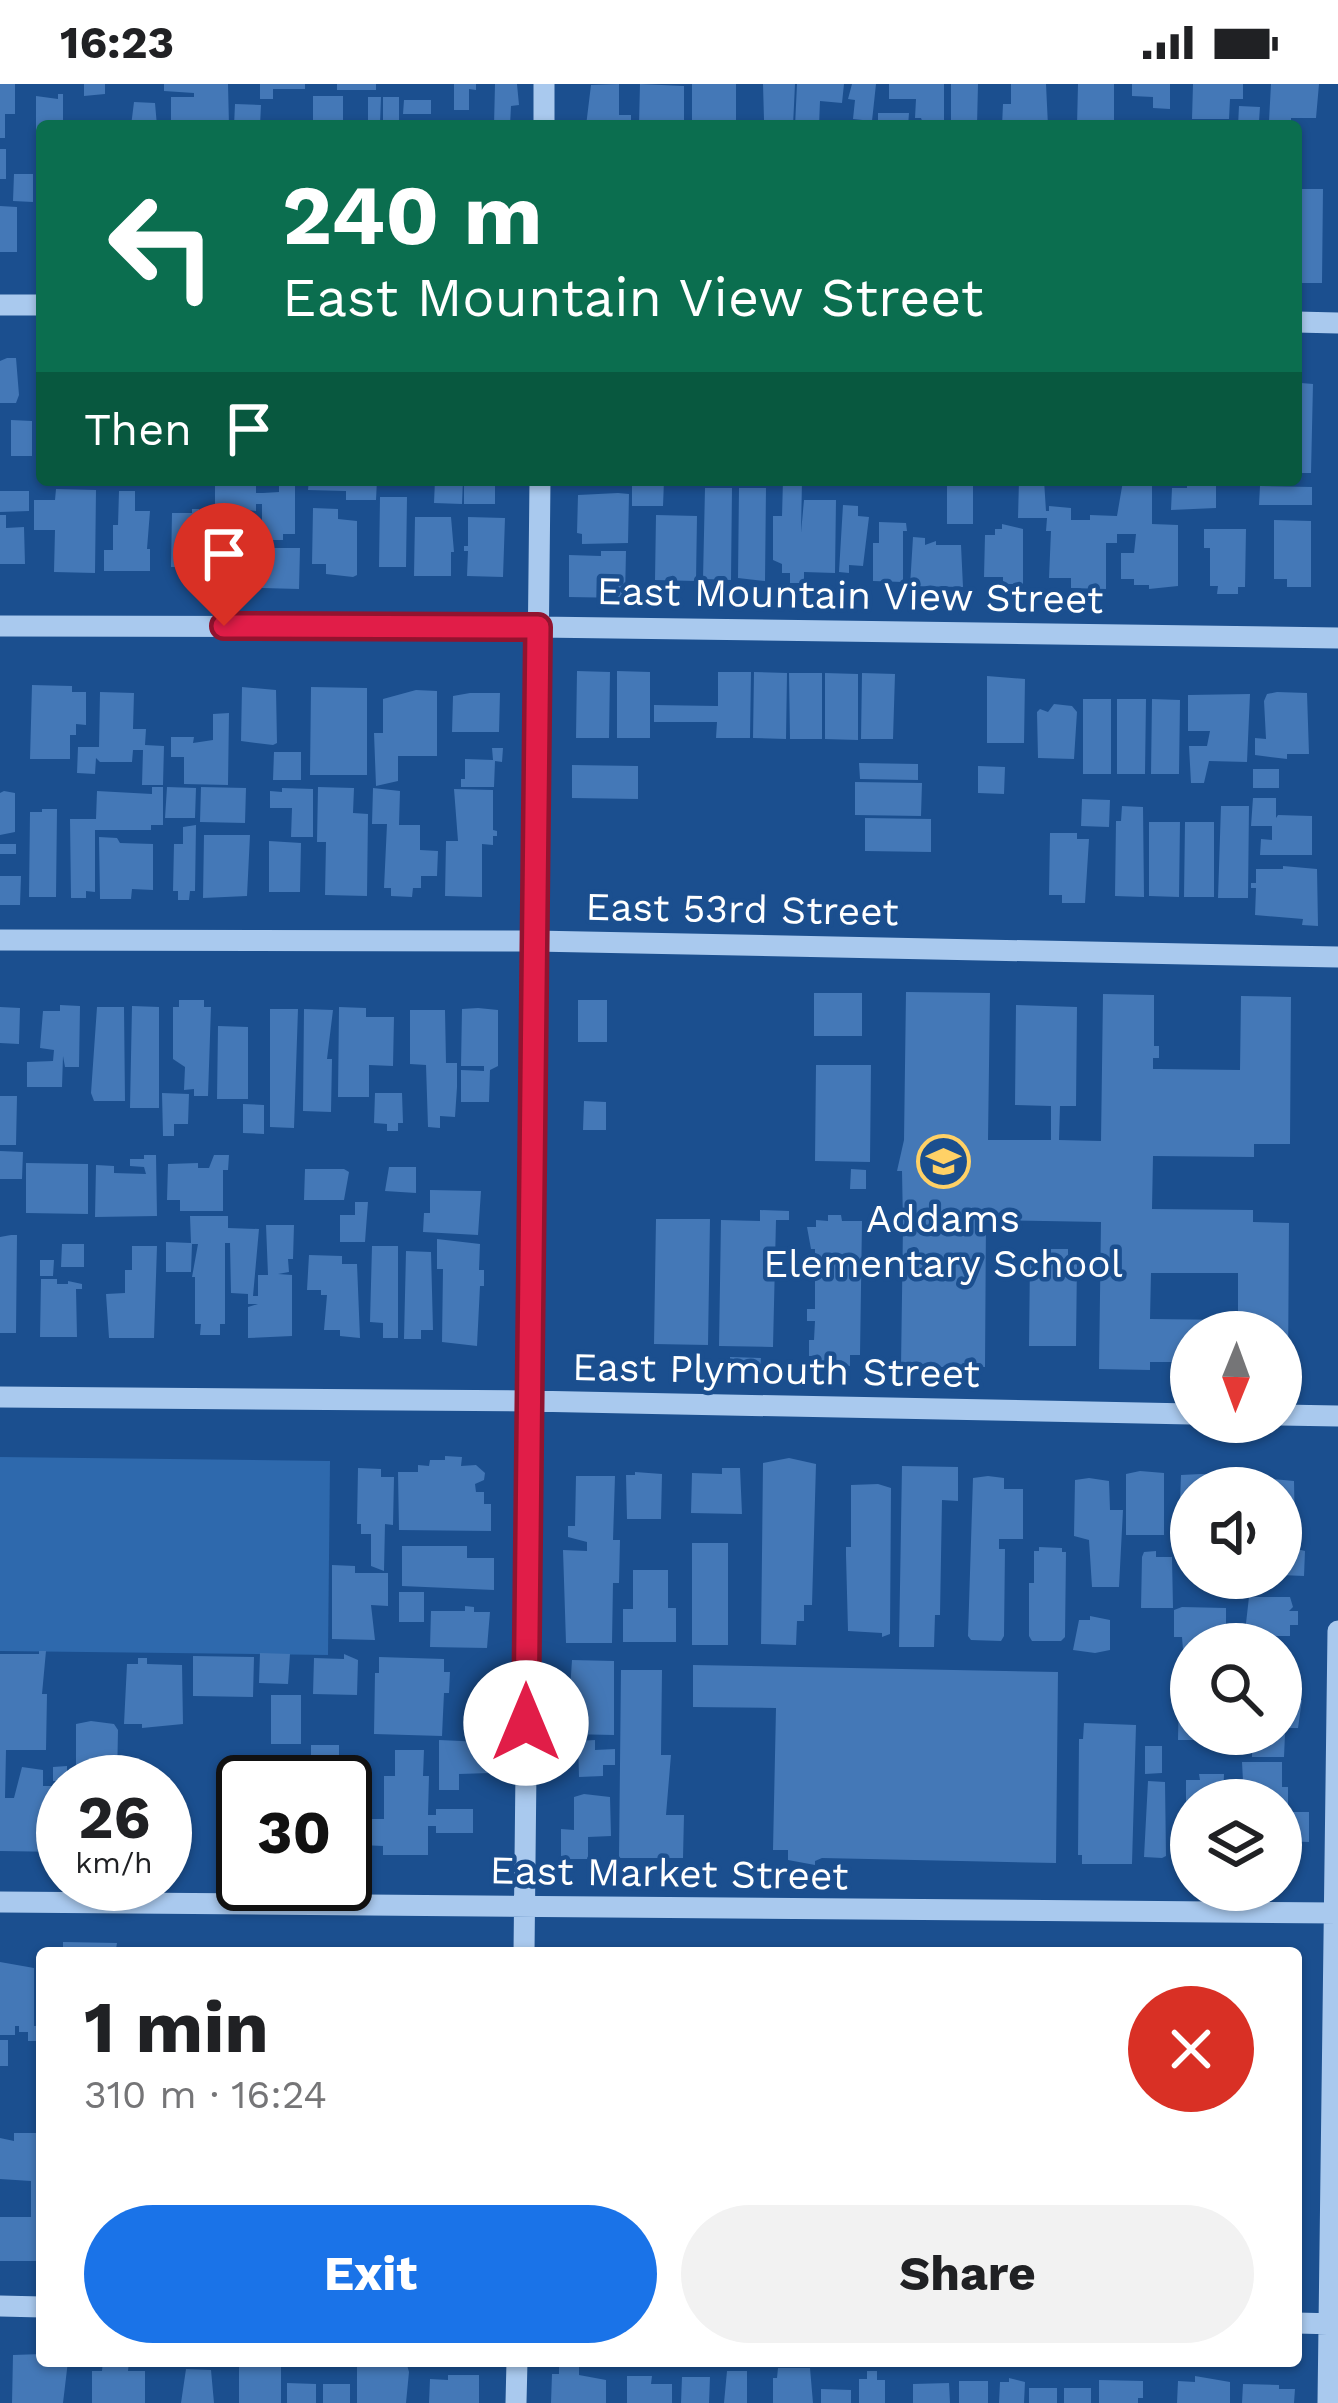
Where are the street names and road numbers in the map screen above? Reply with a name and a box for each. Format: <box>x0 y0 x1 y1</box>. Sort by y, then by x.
street label: East Mountain View Street <box>596 568 1104 622</box>
street label: East 53rd Street <box>585 884 899 934</box>
street label: East Plymouth Street <box>572 1344 980 1396</box>
street label: East Market Street <box>489 1847 849 1899</box>

